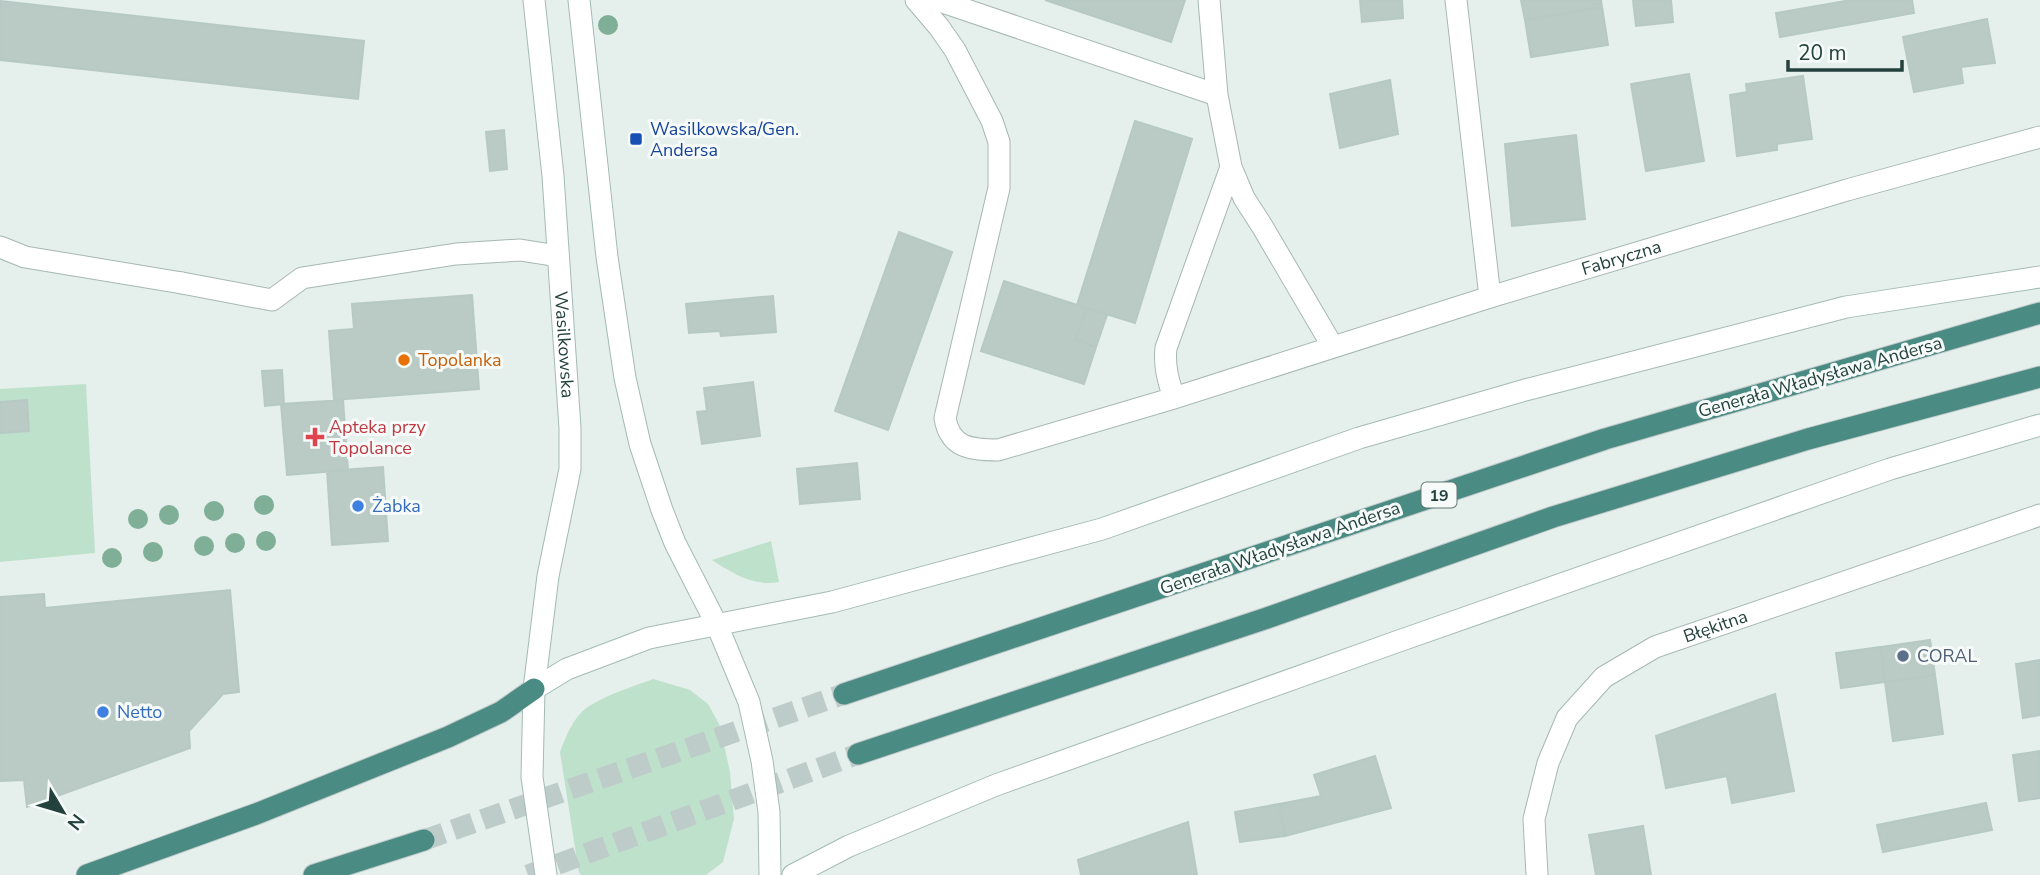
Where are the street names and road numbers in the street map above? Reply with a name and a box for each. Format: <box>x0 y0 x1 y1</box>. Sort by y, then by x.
street label: Fabryczna <box>1579 234 1664 281</box>
street label: Wasilkowska <box>549 290 580 399</box>
street label: Generała Władysława Andersa <box>1695 331 1945 423</box>
road number: 19 <box>1422 482 1456 508</box>
street label: Generała Władysława Andersa <box>1157 496 1403 600</box>
street label: Błękitna <box>1680 604 1751 648</box>

